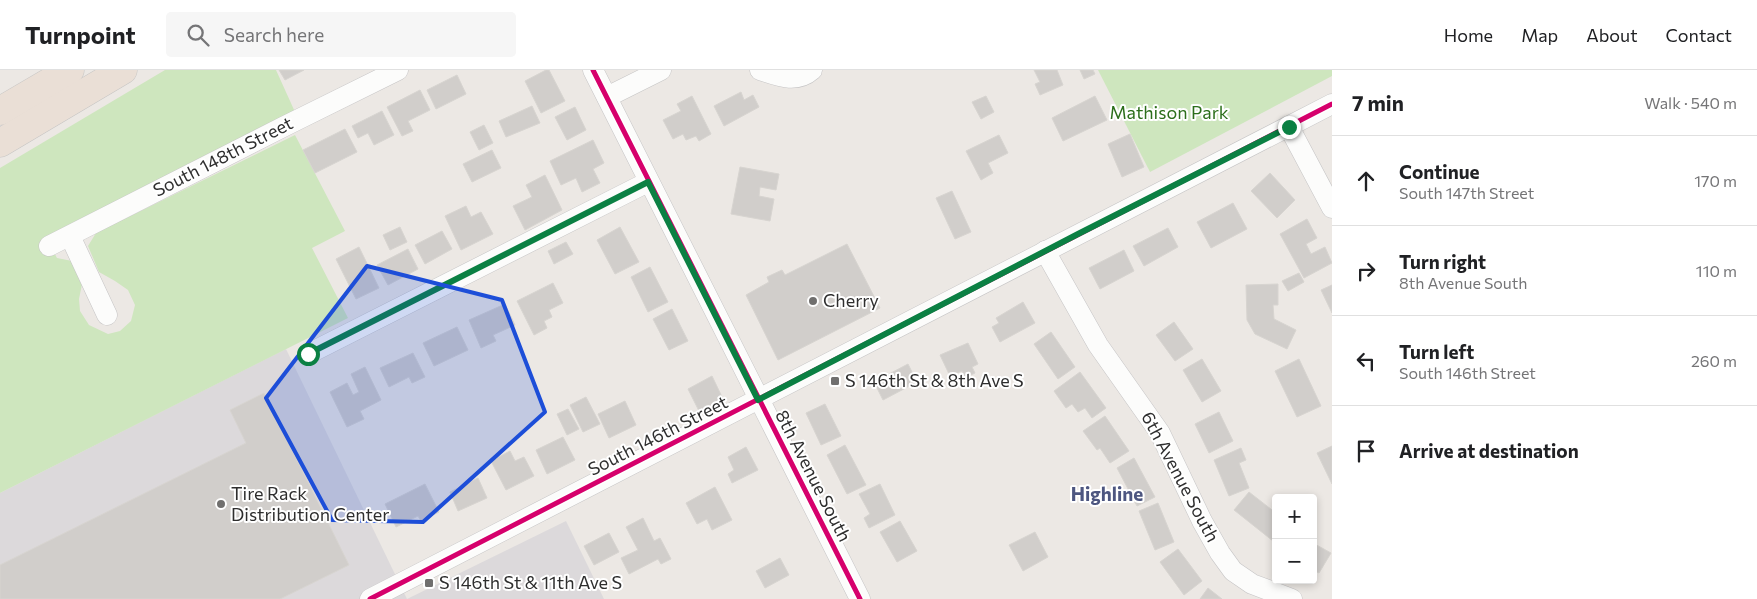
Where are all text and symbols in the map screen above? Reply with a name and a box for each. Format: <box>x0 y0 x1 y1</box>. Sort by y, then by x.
search box <box>166 12 516 57</box>
text: Turnpoint <box>25 20 136 49</box>
icon: search <box>184 21 212 49</box>
text: Search here <box>224 23 324 46</box>
text: Home <box>1444 24 1493 46</box>
text: Map <box>1521 24 1558 46</box>
text: About <box>1586 24 1638 46</box>
text: Contact <box>1666 24 1732 46</box>
text: 7 min <box>1352 90 1404 115</box>
text: Walk · 540 m <box>1644 93 1737 112</box>
park label: Mathison Park <box>1109 101 1229 123</box>
street label: South 148th Street <box>149 111 296 201</box>
route end <box>1278 116 1301 139</box>
text: Continue <box>1399 160 1479 183</box>
icon: ahead <box>1352 167 1380 195</box>
text: 170 m <box>1694 171 1737 190</box>
text: South 147th Street <box>1399 183 1534 202</box>
text: Turn right <box>1399 250 1486 273</box>
icon: right <box>1352 257 1380 285</box>
text: 110 m <box>1696 261 1737 280</box>
text: 8th Avenue South <box>1399 273 1528 292</box>
place label: Cherry <box>823 289 879 311</box>
marker: Cherry <box>807 295 819 307</box>
text: Turn left <box>1399 340 1474 363</box>
route start <box>297 343 320 366</box>
icon: left <box>1352 347 1380 375</box>
text: 260 m <box>1691 351 1737 370</box>
text: South 146th Street <box>1399 363 1536 382</box>
place label: S 146th St & 8th Ave S <box>845 369 1024 391</box>
marker: S 146th St & 8th Ave S <box>829 375 841 387</box>
street label: South 146th Street <box>584 390 731 480</box>
street label: 8th Avenue South <box>771 406 857 545</box>
street label: 6th Avenue South <box>1137 408 1225 546</box>
icon: arrive <box>1352 437 1380 465</box>
text: Arrive at destination <box>1399 439 1579 462</box>
place label: Tire Rack Distribution Center <box>231 482 390 525</box>
district label: Highline <box>1071 482 1143 505</box>
map controls <box>1272 494 1317 584</box>
button: + <box>1272 494 1317 539</box>
marker: Tire Rack Distribution Center <box>215 498 227 510</box>
button: − <box>1272 539 1317 584</box>
place label: S 146th St & 11th Ave S <box>439 571 622 593</box>
marker: S 146th St & 11th Ave S <box>423 577 435 589</box>

